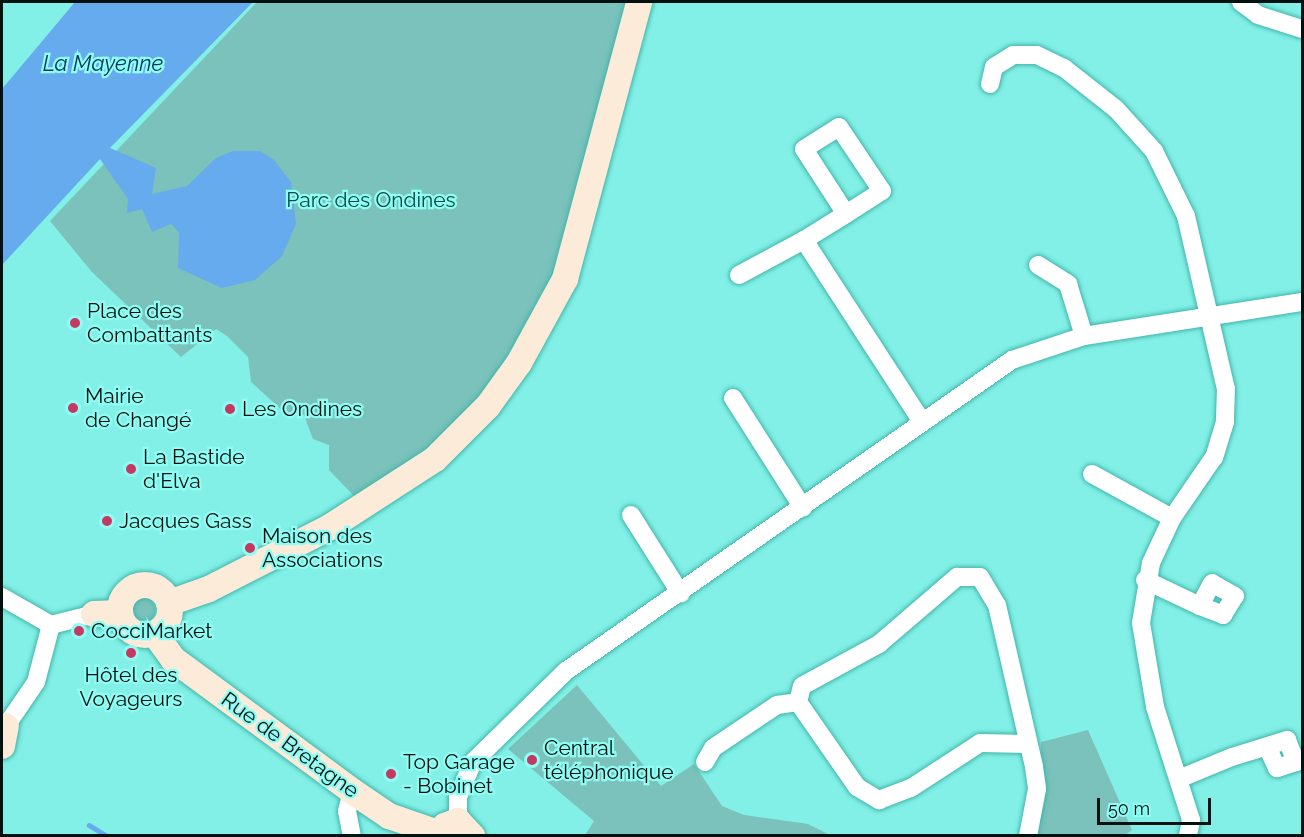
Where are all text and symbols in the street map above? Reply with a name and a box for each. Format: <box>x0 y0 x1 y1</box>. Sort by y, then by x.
water label: La Mayenne <box>43 51 163 77</box>
park label: Parc des Ondines <box>286 187 456 213</box>
place label: Place des Combattants <box>87 298 212 348</box>
marker: Place des Combattants <box>68 316 82 330</box>
place label: Mairie de Changé <box>85 383 191 433</box>
place label: Les Ondines <box>242 396 362 422</box>
marker: Mairie de Changé <box>66 401 80 415</box>
marker: Les Ondines <box>223 402 237 416</box>
place label: La Bastide d'Elva <box>143 444 245 494</box>
marker: La Bastide d'Elva <box>124 462 138 476</box>
place label: Jacques Gass <box>119 508 252 534</box>
marker: Jacques Gass <box>100 514 114 528</box>
place label: Maison des Associations <box>262 523 383 573</box>
marker: Maison des Associations <box>243 541 257 555</box>
place label: CocciMarket <box>91 618 212 644</box>
marker: CocciMarket <box>72 624 86 638</box>
marker: Hôtel des Voyageurs <box>124 646 138 660</box>
place label: Hôtel des Voyageurs <box>80 662 182 712</box>
street label: Rue de Bretagne <box>216 687 364 803</box>
place label: Central téléphonique <box>544 735 673 785</box>
place label: Top Garage - Bobinet <box>403 749 515 799</box>
marker: Central téléphonique <box>525 753 539 767</box>
marker: Top Garage - Bobinet <box>384 767 398 781</box>
scale bar <box>1100 786 1214 824</box>
text: 50 m <box>1108 798 1150 819</box>

